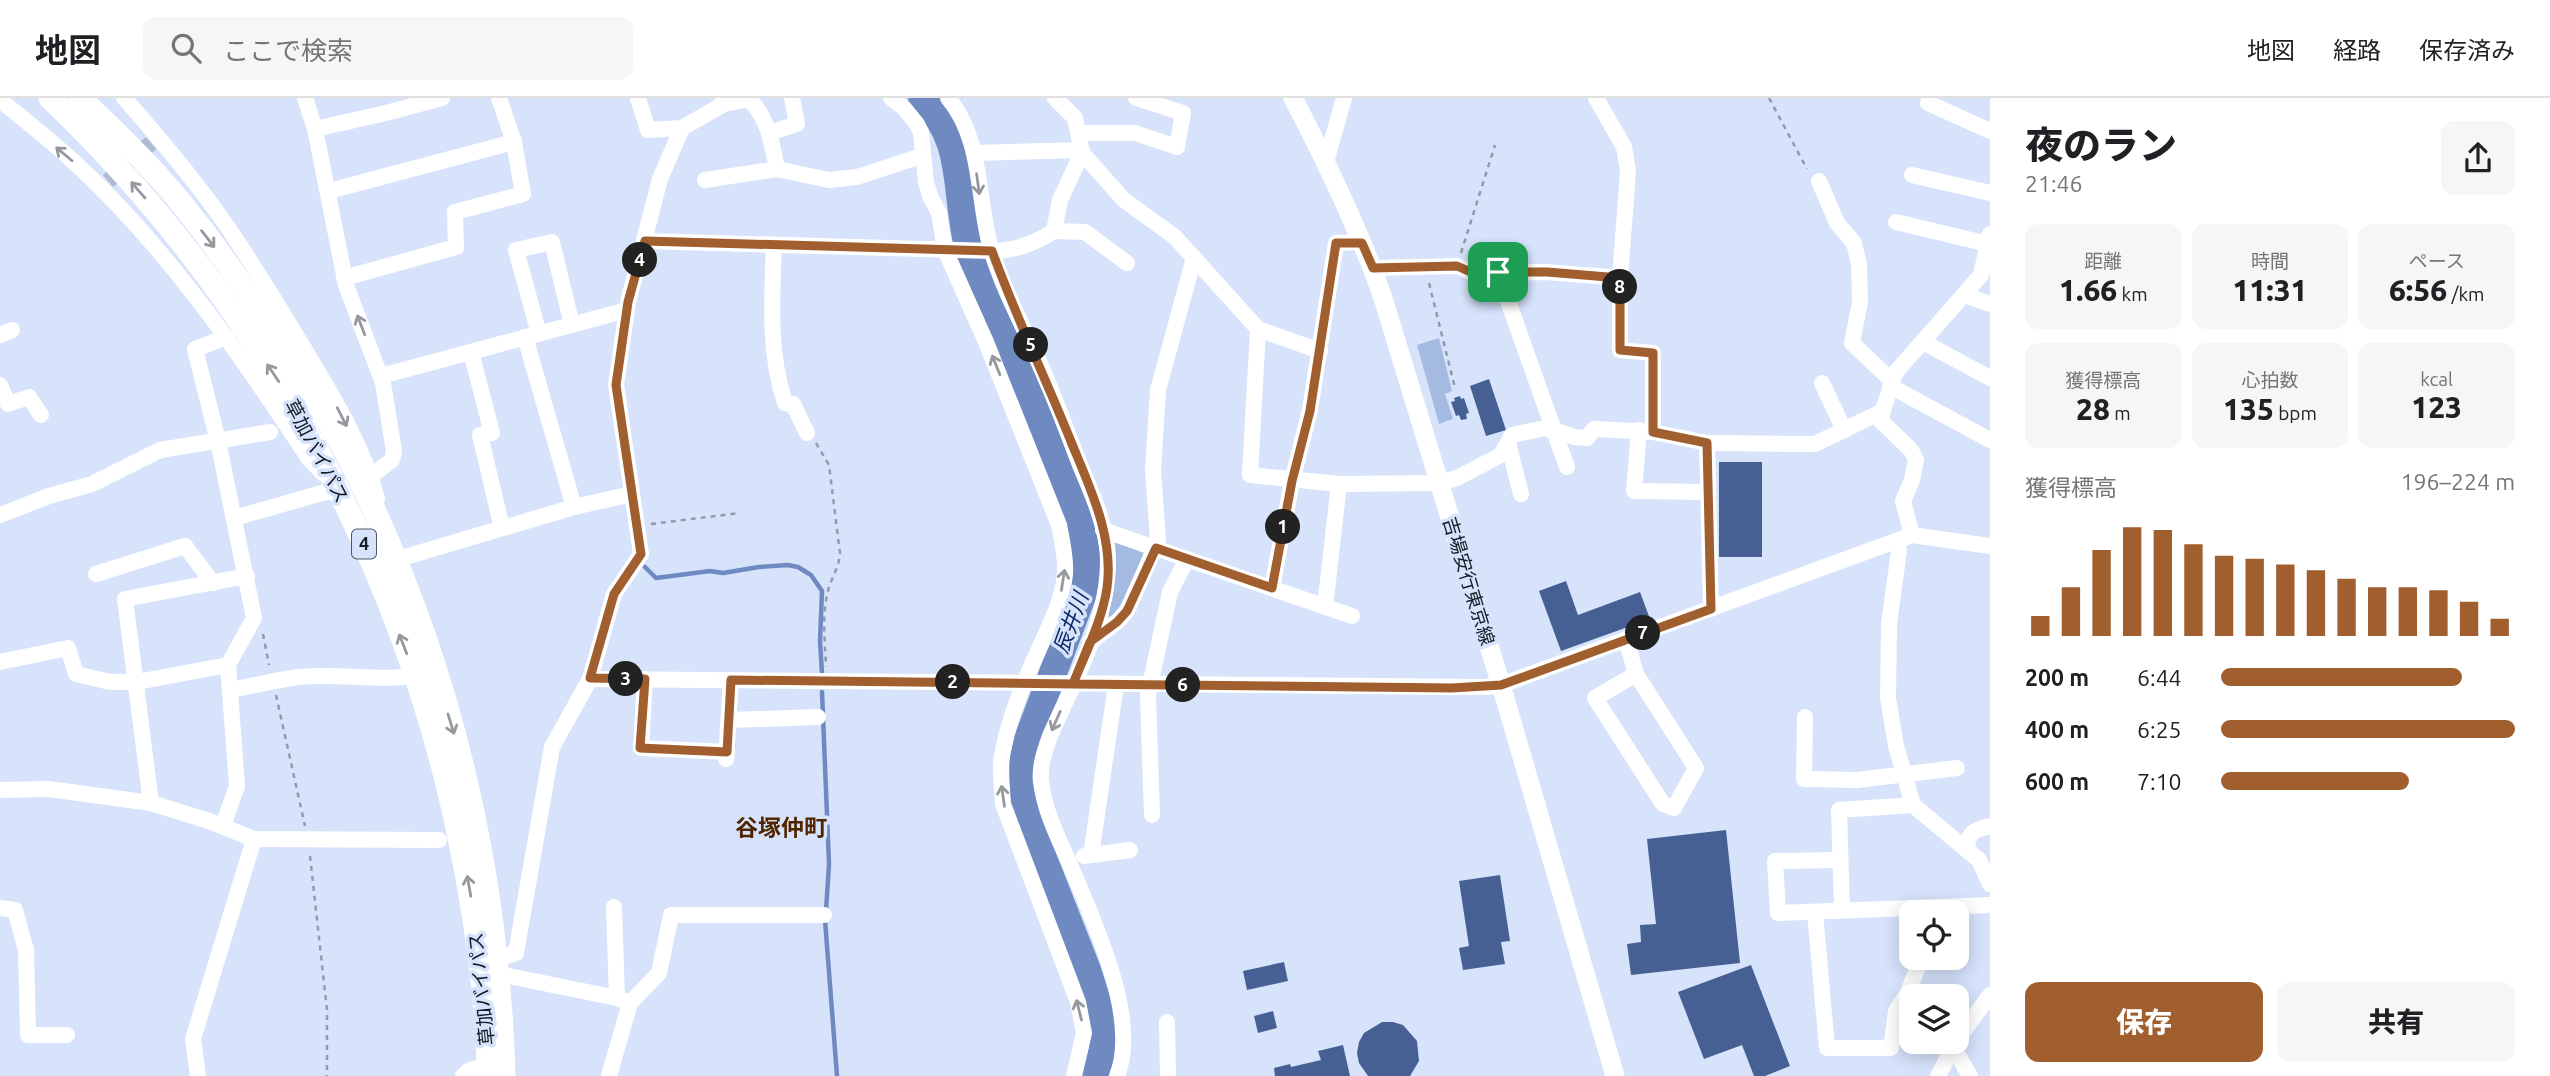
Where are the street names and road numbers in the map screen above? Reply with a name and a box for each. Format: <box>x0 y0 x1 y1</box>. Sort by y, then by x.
street label: 草加バイパス <box>281 396 353 506</box>
street label: 吉場安行東京線 <box>1439 514 1499 648</box>
road number: 4 <box>352 530 376 559</box>
street label: 草加バイパス <box>464 931 498 1047</box>

